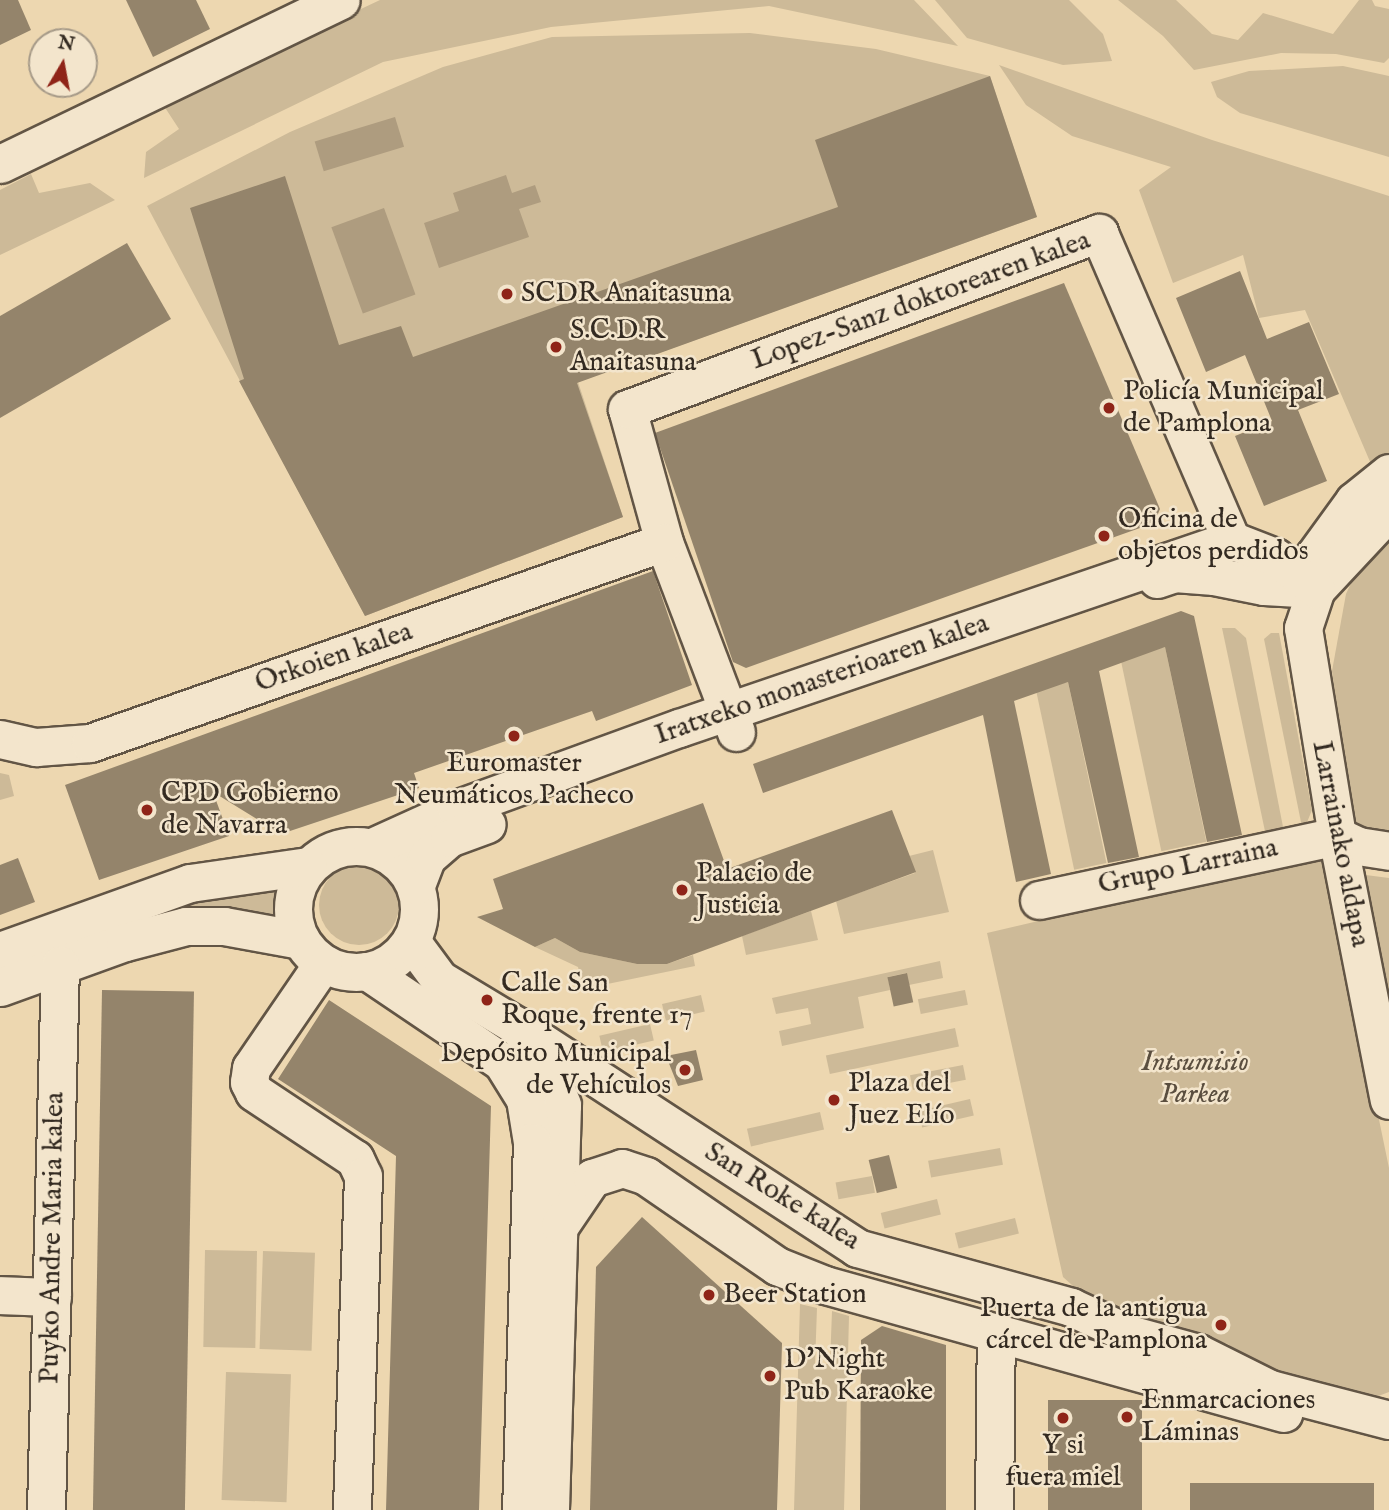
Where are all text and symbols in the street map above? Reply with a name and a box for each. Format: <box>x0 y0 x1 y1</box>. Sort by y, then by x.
north arrow <box>28 28 98 98</box>
text: N <box>56 31 76 58</box>
street label: Lopez-Sanz doktorearen kalea <box>747 224 1095 378</box>
place label: SCDR Anaitasuna <box>521 277 731 311</box>
marker: SCDR Anaitasuna <box>499 286 515 302</box>
place label: S.C.D.R Anaitasuna <box>570 314 696 380</box>
marker: S.C.D.R Anaitasuna <box>548 339 564 355</box>
place label: Policía Municipal de Pamplona <box>1123 375 1324 441</box>
marker: Policía Municipal de Pamplona <box>1101 400 1117 416</box>
place label: Oficina de objetos perdidos <box>1118 503 1308 569</box>
marker: Oficina de objetos perdidos <box>1096 528 1112 544</box>
street label: Iratxeko monasterioaren kalea <box>651 607 993 753</box>
street label: Orkoien kalea <box>251 615 417 701</box>
marker: Euromaster Neumáticos Pacheco <box>506 728 522 744</box>
street label: Larrainako aldapa <box>1304 738 1376 950</box>
place label: Euromaster Neumáticos Pacheco <box>394 747 634 813</box>
place label: CPD Gobierno de Navarra <box>161 777 339 843</box>
marker: CPD Gobierno de Navarra <box>139 802 155 818</box>
street label: Grupo Larraina <box>1095 832 1281 902</box>
place label: Palacio de Justicia <box>696 857 812 923</box>
marker: Palacio de Justicia <box>674 882 690 898</box>
place label: Calle San Roque, frente 17 <box>501 967 692 1033</box>
marker: Calle San Roque, frente 17 <box>479 992 495 1008</box>
place label: Depósito Municipal de Vehículos <box>440 1037 671 1103</box>
park label: Intsumisio Parkea <box>1141 1046 1249 1112</box>
marker: Depósito Municipal de Vehículos <box>677 1062 693 1078</box>
place label: Plaza del Juez Elío <box>848 1067 955 1133</box>
street label: Puyko Andre Maria kalea <box>34 1092 72 1384</box>
marker: Plaza del Juez Elío <box>826 1092 842 1108</box>
street label: San Roke kalea <box>698 1136 866 1258</box>
place label: Beer Station <box>723 1278 867 1312</box>
marker: Beer Station <box>701 1287 717 1303</box>
place label: Puerta de la antigua cárcel de Pamplona <box>980 1292 1207 1358</box>
marker: Puerta de la antigua cárcel de Pamplona <box>1213 1317 1229 1333</box>
place label: D'Night Pub Karaoke <box>784 1343 933 1409</box>
marker: D'Night Pub Karaoke <box>762 1368 778 1384</box>
place label: Enmarcaciones Láminas <box>1141 1384 1315 1450</box>
marker: Enmarcaciones Láminas <box>1119 1409 1135 1425</box>
marker: Y si fuera miel <box>1055 1410 1071 1426</box>
place label: Y si fuera miel <box>1005 1429 1121 1495</box>

